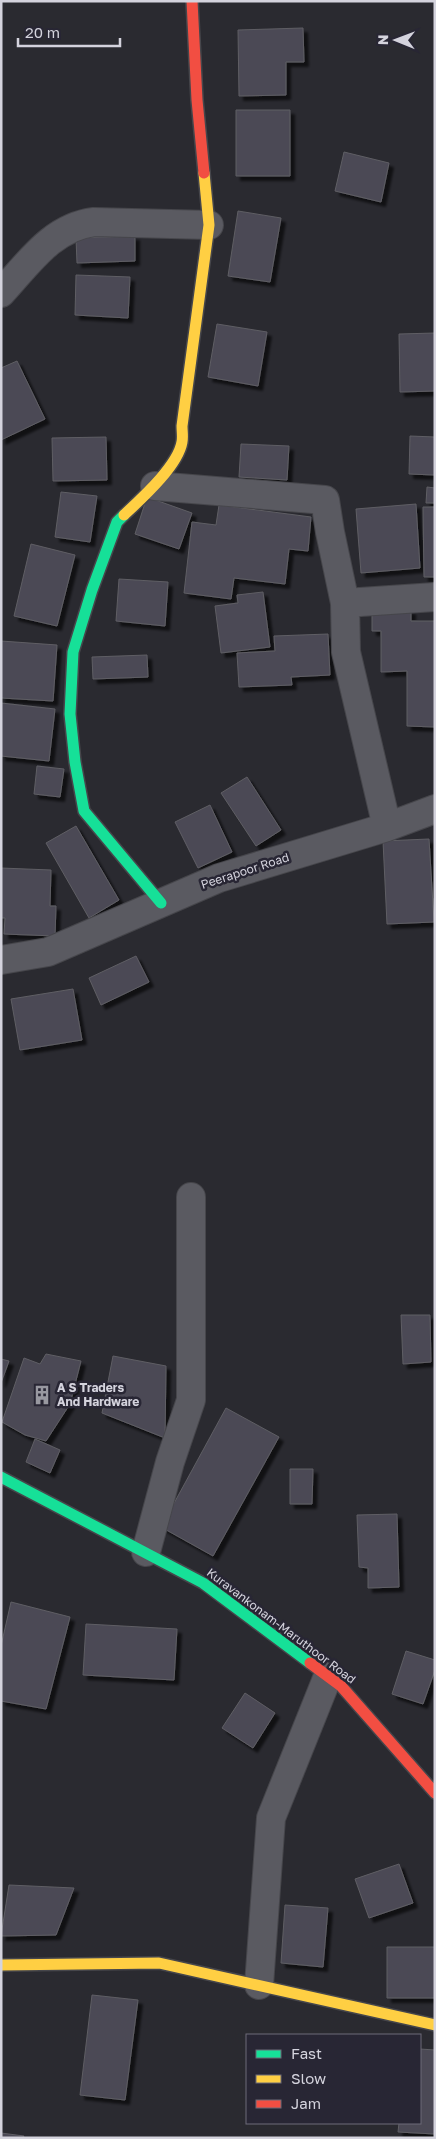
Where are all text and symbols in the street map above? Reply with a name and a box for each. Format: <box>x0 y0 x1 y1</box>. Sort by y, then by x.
scale bar <box>18 15 120 47</box>
north arrow <box>371 15 421 65</box>
text: 20 m <box>25 23 60 41</box>
text: N <box>374 34 391 45</box>
street label: Peerapoor Road <box>199 849 291 892</box>
place label: A S Traders And Hardware <box>57 1380 139 1409</box>
building icon: A S Traders And Hardware <box>31 1384 53 1406</box>
street label: Kuravankonam-Maruthoor Road <box>204 1565 359 1687</box>
legend <box>246 2034 421 2124</box>
text: Fast <box>291 2044 322 2062</box>
text: Slow <box>291 2069 326 2087</box>
text: Jam <box>291 2094 321 2112</box>

